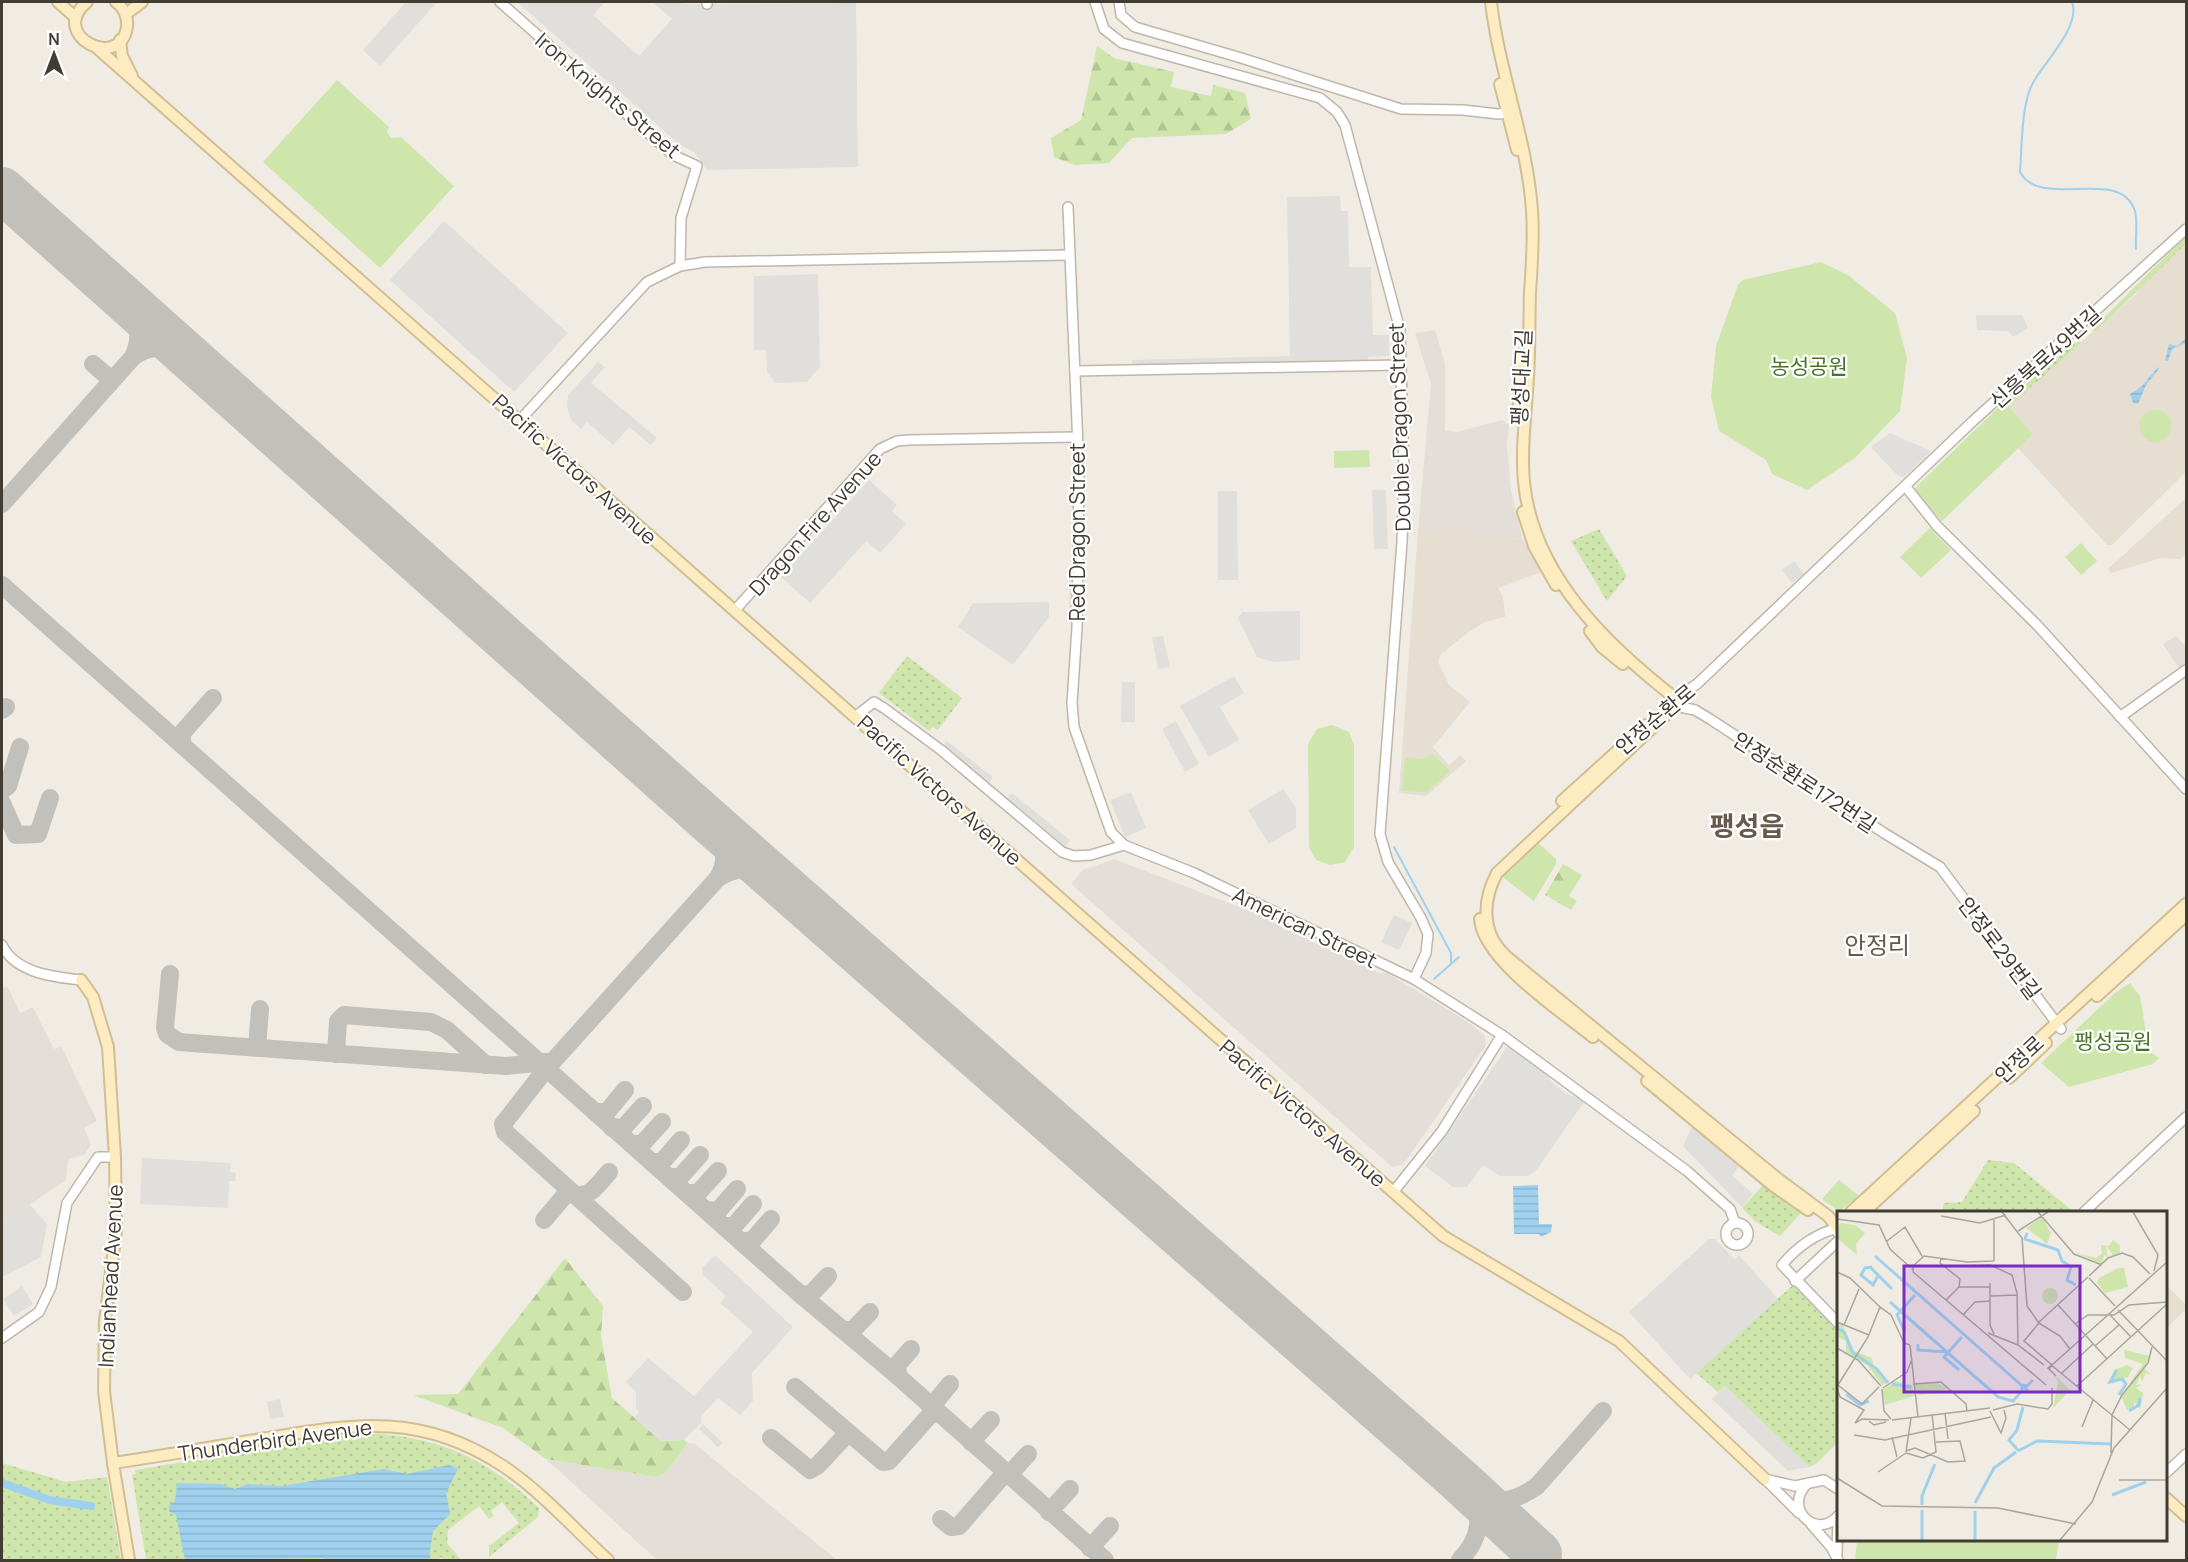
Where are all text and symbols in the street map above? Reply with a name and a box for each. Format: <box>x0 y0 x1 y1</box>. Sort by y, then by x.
north arrow <box>24 24 84 84</box>
street label: Iron Knights Street <box>530 26 686 164</box>
text: N <box>48 28 60 50</box>
street label: 신흥북로49번길 <box>1983 299 2107 415</box>
street label: Double Dragon Street <box>1381 322 1417 532</box>
street label: 팽성대교길 <box>1504 328 1538 426</box>
park label: 농성공원 <box>1770 352 1848 380</box>
street label: Pacific Victors Avenue <box>487 388 663 550</box>
street label: Red Dragon Street <box>1063 443 1091 621</box>
street label: Dragon Fire Avenue <box>742 445 888 601</box>
street label: 안정순환로 <box>1609 677 1701 761</box>
street label: Pacific Victors Avenue <box>852 709 1028 871</box>
street label: 안정순환로172번길 <box>1728 725 1882 839</box>
district label: 팽성읍 <box>1710 807 1784 844</box>
street label: American Street <box>1228 880 1382 974</box>
street label: 안정로29번길 <box>1952 891 2048 1005</box>
district label: 안정리 <box>1844 928 1910 961</box>
park label: 팽성공원 <box>2074 1027 2152 1055</box>
street label: 안정로 <box>1988 1029 2050 1089</box>
street label: Pacific Victors Avenue <box>1214 1033 1392 1193</box>
street label: Indianhead Avenue <box>91 1184 129 1368</box>
inset map <box>1837 1211 2167 1541</box>
street label: Thunderbird Avenue <box>176 1413 374 1467</box>

